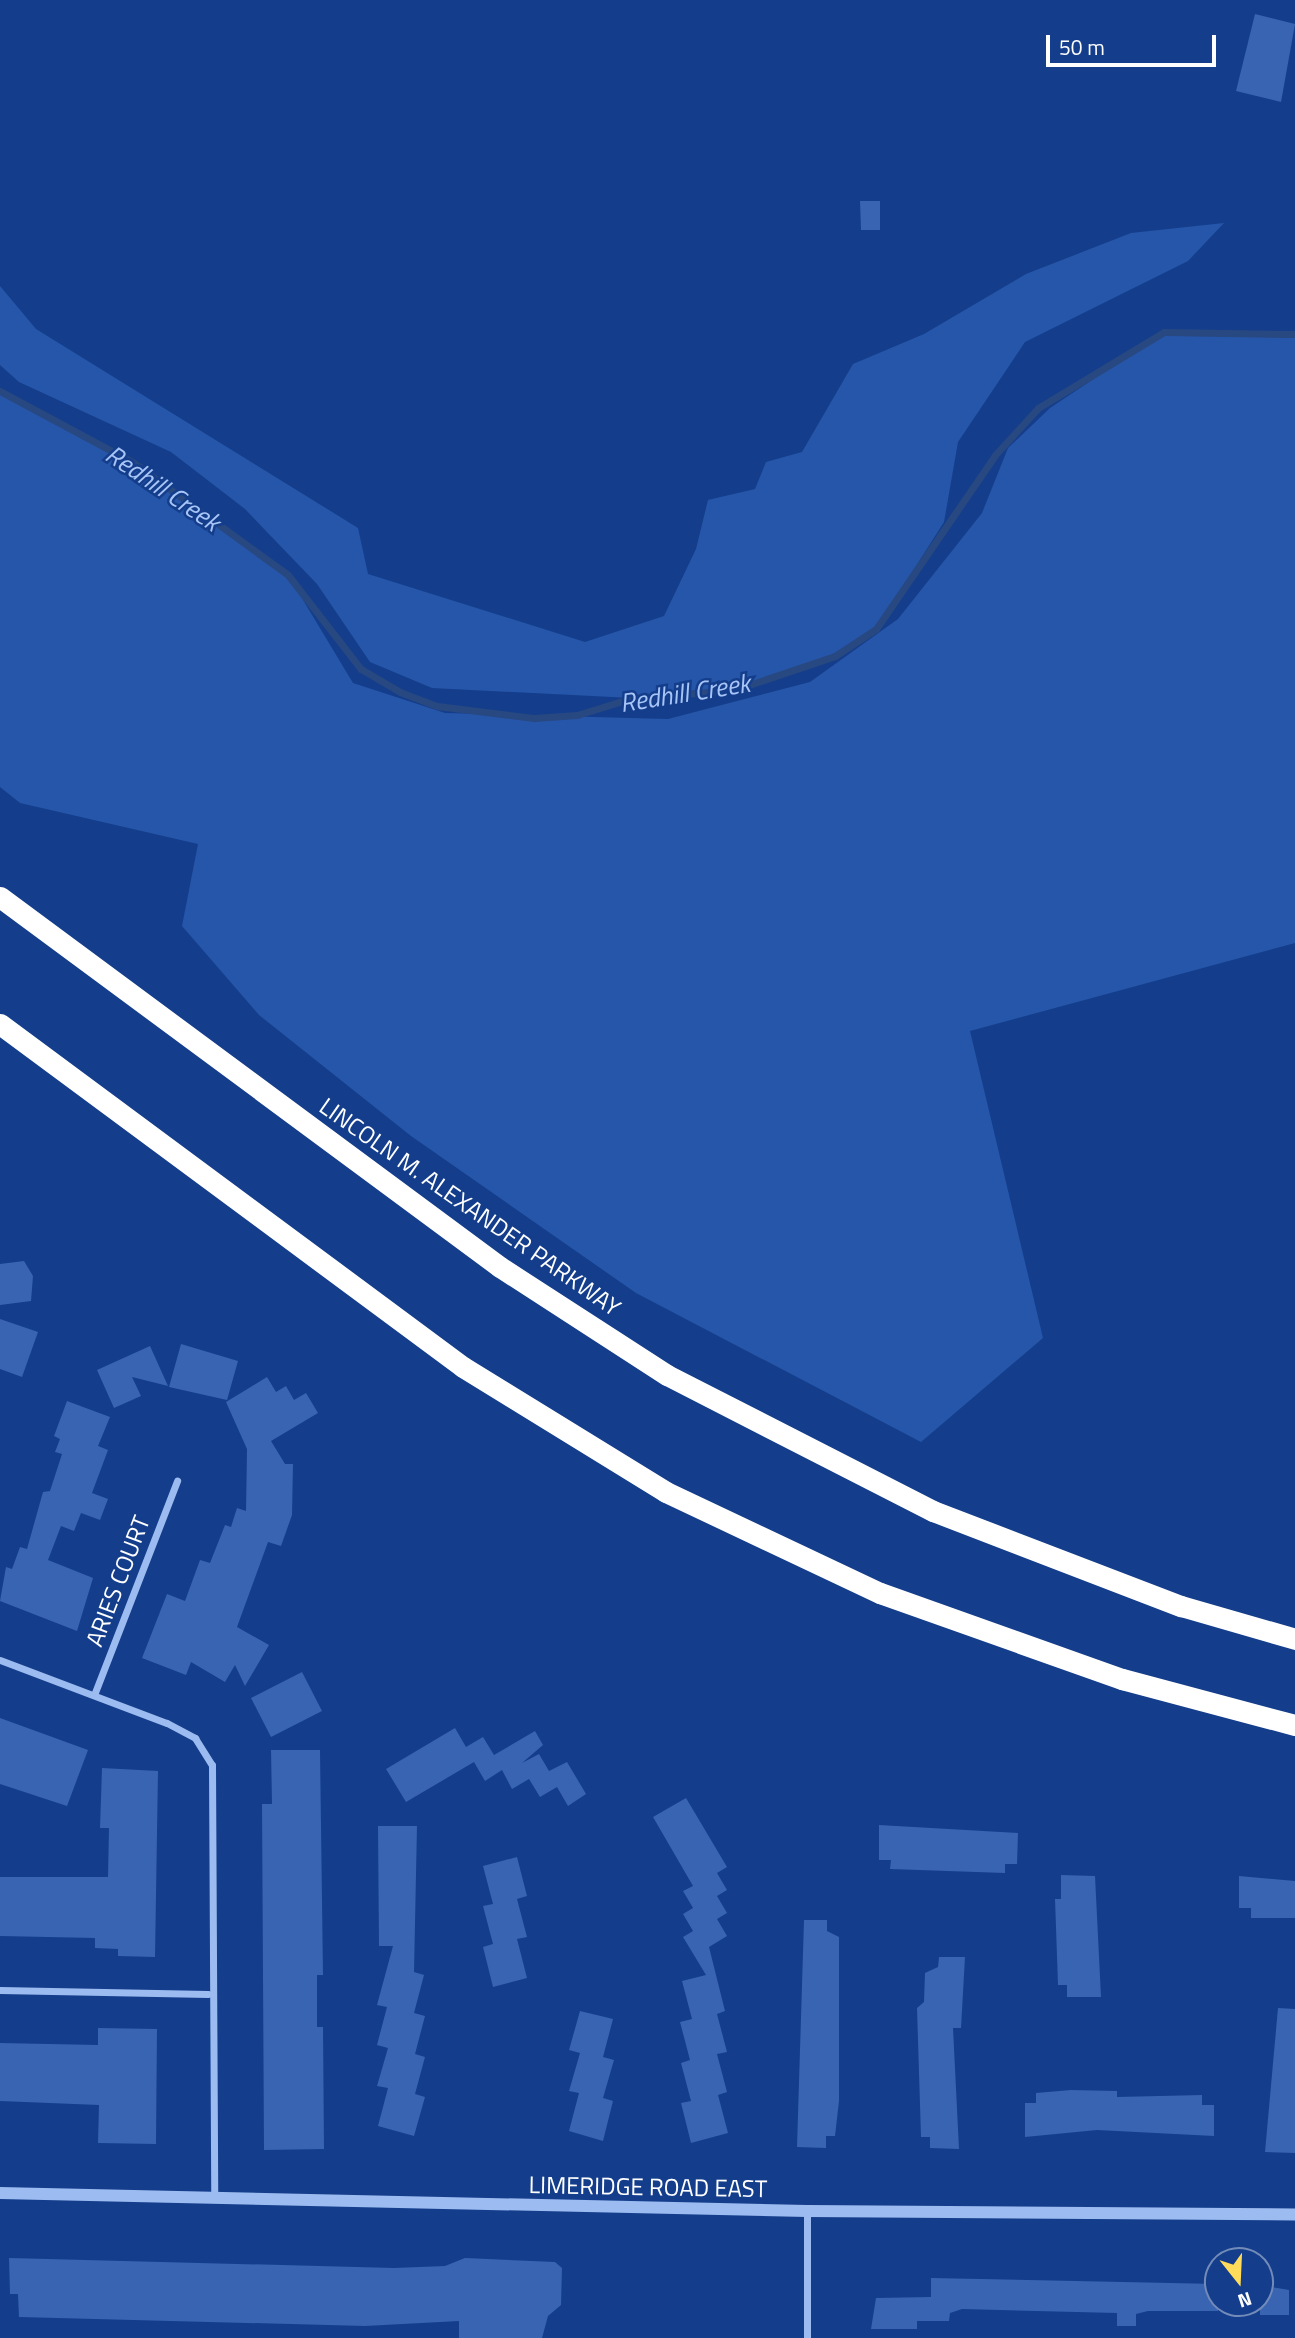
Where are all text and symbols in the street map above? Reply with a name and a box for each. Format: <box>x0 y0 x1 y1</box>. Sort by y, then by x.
scale bar <box>1050 21 1220 65</box>
text: 50 m <box>1059 31 1105 63</box>
water label: Redhill Creek <box>100 438 226 538</box>
water label: Redhill Creek <box>618 667 752 719</box>
street label: LINCOLN M. ALEXANDER PARKWAY <box>314 1092 626 1322</box>
street label: ARIES COURT <box>80 1512 156 1650</box>
street label: LIMERIDGE ROAD EAST <box>528 2171 768 2203</box>
north arrow <box>1204 2247 1274 2317</box>
text: N <box>1234 2285 1256 2316</box>

